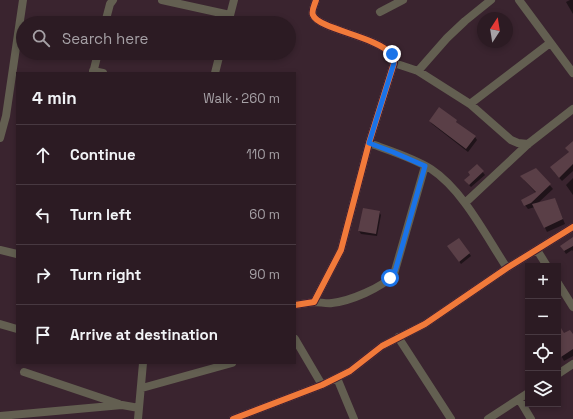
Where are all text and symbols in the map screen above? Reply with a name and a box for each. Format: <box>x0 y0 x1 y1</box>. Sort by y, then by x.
north arrow <box>477 12 513 48</box>
search box <box>16 16 296 60</box>
icon: search <box>30 27 52 49</box>
text: Search here <box>62 29 148 48</box>
route end <box>383 45 401 63</box>
text: 4 min <box>32 87 77 109</box>
text: Walk · 260 m <box>203 90 280 107</box>
icon: ahead <box>32 144 54 166</box>
text: Continue <box>70 145 136 164</box>
text: 110 m <box>246 146 280 163</box>
icon: left <box>32 204 54 226</box>
text: Turn left <box>70 205 132 224</box>
text: 60 m <box>249 206 280 223</box>
map controls <box>525 263 561 407</box>
button: + <box>525 263 561 299</box>
icon: right <box>32 264 54 286</box>
text: Turn right <box>70 265 141 284</box>
text: 90 m <box>249 266 280 283</box>
route start <box>381 269 399 287</box>
button: − <box>525 299 561 335</box>
icon: arrive <box>32 324 54 346</box>
text: Arrive at destination <box>70 325 218 344</box>
button: locate <box>525 335 561 371</box>
button: layers <box>525 371 561 407</box>

